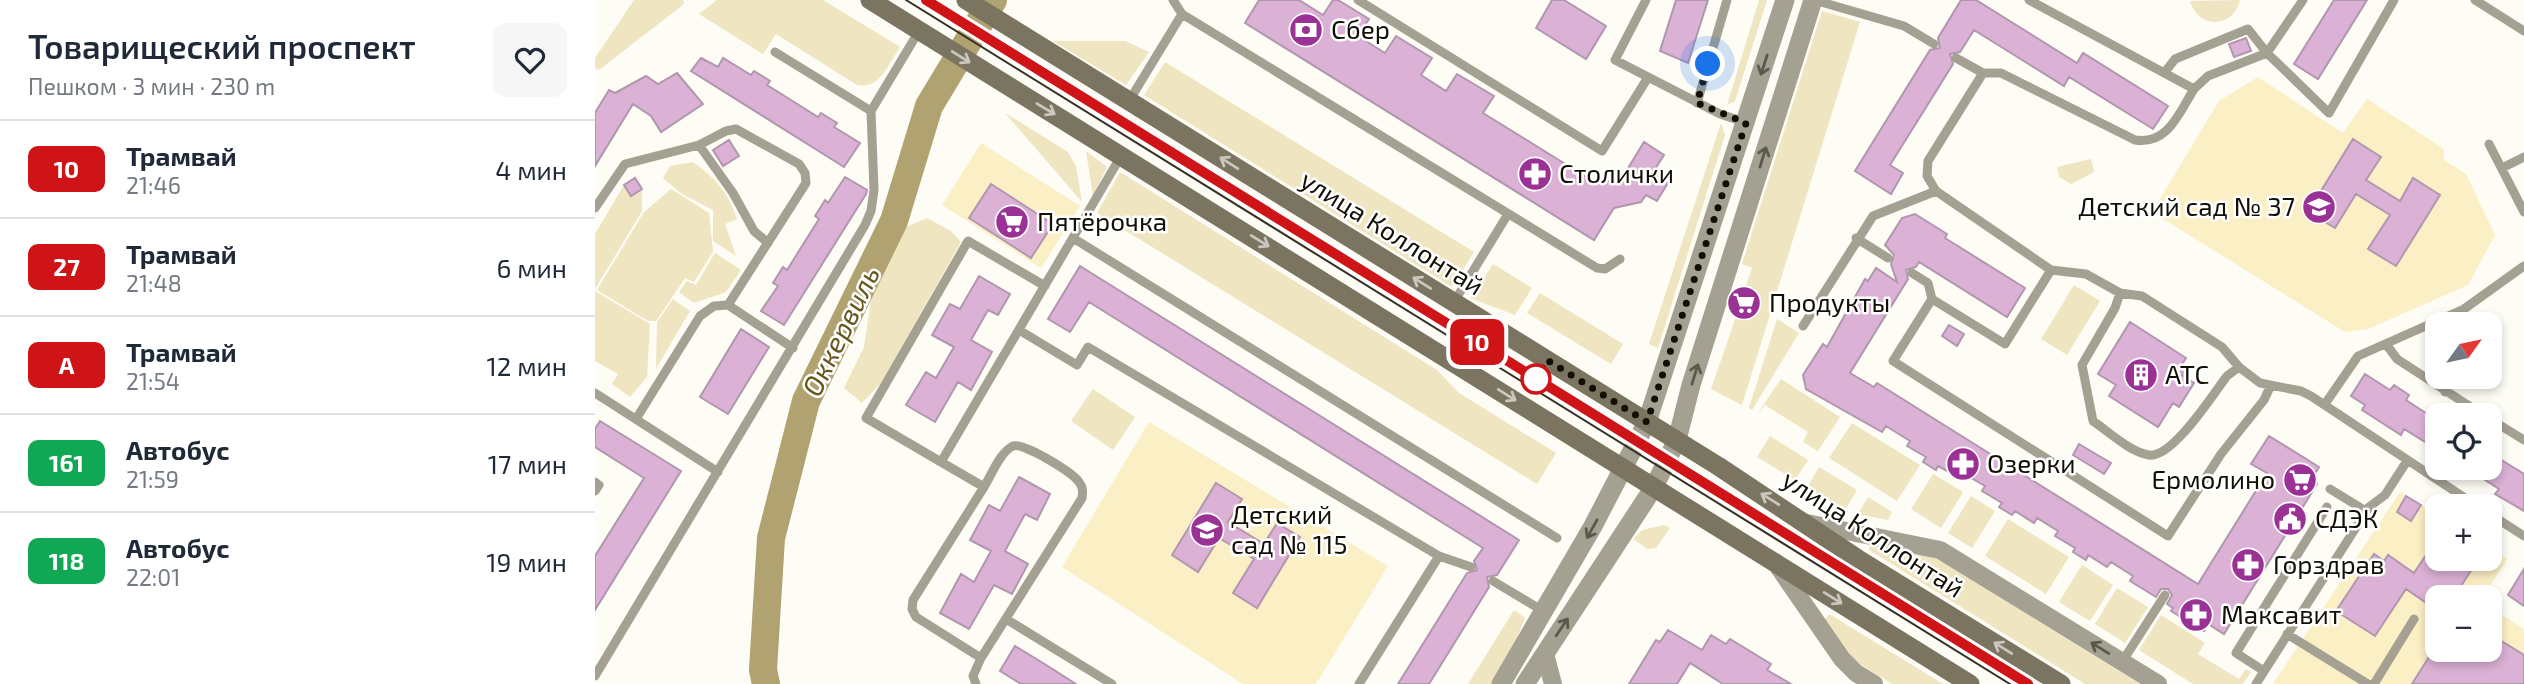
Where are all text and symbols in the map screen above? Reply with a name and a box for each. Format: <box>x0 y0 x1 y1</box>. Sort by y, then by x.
bank icon: Сбер <box>1287 11 1325 49</box>
place label: Сбер <box>1331 13 1390 44</box>
button: heart <box>493 23 567 97</box>
text: Товарищеский проспект <box>28 26 416 66</box>
your location <box>1690 46 1725 81</box>
one-way arrow <box>951 50 971 64</box>
one-way arrow <box>1757 54 1770 76</box>
text: Пешком · 3 мин · 230 m <box>28 72 275 100</box>
one-way arrow <box>1035 102 1055 116</box>
text: Трамвай <box>126 140 237 171</box>
one-way arrow <box>1758 147 1770 169</box>
text: 10 <box>54 154 79 183</box>
text: 4 мин <box>495 154 567 185</box>
one-way arrow <box>1219 155 1239 169</box>
pharmacy icon: Столички <box>1516 155 1554 193</box>
place label: Столички <box>1559 157 1674 188</box>
street label: улица Коллонтай <box>1295 163 1490 301</box>
text: 21:46 <box>126 171 181 199</box>
school or university icon: Детский сад № 37 <box>2300 188 2338 226</box>
place label: Детский сад № 37 <box>2078 190 2295 221</box>
supermarket icon: Пятёрочка <box>993 203 1031 241</box>
place label: Пятёрочка <box>1037 205 1167 236</box>
one-way arrow <box>1249 235 1269 249</box>
text: Трамвай <box>126 238 237 269</box>
text: 27 <box>53 252 80 281</box>
text: 6 мин <box>496 252 567 283</box>
water label: Оккервиль <box>794 260 886 401</box>
text: 21:48 <box>126 269 182 297</box>
one-way arrow <box>1413 275 1432 290</box>
supermarket icon: Продукты <box>1725 284 1763 322</box>
place label: Продукты <box>1769 286 1890 318</box>
north arrow <box>2425 312 2503 388</box>
map controls <box>2425 312 2502 662</box>
line badge: 10 <box>1445 319 1509 365</box>
text: 10 <box>1464 327 1490 356</box>
text: Трамвай <box>126 336 237 367</box>
text: А <box>59 350 74 379</box>
text: 12 мин <box>486 350 567 381</box>
building icon: АТС <box>2122 356 2160 394</box>
place label: АТС <box>2165 358 2209 389</box>
unlabelled marker <box>1521 364 1551 394</box>
one-way arrow <box>1689 364 1702 386</box>
text: 21:54 <box>126 367 180 395</box>
one-way arrow <box>1496 389 1516 403</box>
button: locate <box>2425 403 2502 480</box>
text: Автобус <box>126 434 229 465</box>
pharmacy icon: Озерки <box>1944 445 1982 483</box>
place label: Озерки <box>1987 447 2076 478</box>
text: 161 <box>49 448 84 477</box>
text: 17 мин <box>488 448 567 479</box>
supermarket icon: Ермолино <box>2281 461 2319 499</box>
street label: улица Коллонтай <box>1777 463 1970 604</box>
place label: Ермолино <box>2151 463 2275 494</box>
text: 21:59 <box>126 465 179 493</box>
one-way arrow <box>1761 491 1780 506</box>
button: + <box>2425 494 2502 571</box>
place label: Детский сад № 115 <box>1231 498 1347 559</box>
public building icon: СДЭК <box>2271 500 2309 538</box>
place label: СДЭК <box>2315 502 2378 533</box>
school or university icon: Детский сад № 115 <box>1188 511 1226 549</box>
one-way arrow <box>1585 518 1599 538</box>
text: Автобус <box>126 532 229 563</box>
text: 118 <box>49 546 84 575</box>
text: 19 мин <box>486 546 567 577</box>
pharmacy icon: Горздрав <box>2229 546 2267 584</box>
place label: Горздрав <box>2273 548 2384 579</box>
text: 22:01 <box>126 563 180 591</box>
button: − <box>2425 585 2502 662</box>
one-way arrow <box>1822 592 1842 606</box>
pharmacy icon: Максавит <box>2177 596 2215 634</box>
place label: Максавит <box>2221 598 2342 629</box>
one-way arrow <box>1555 618 1570 637</box>
one-way arrow <box>1993 641 2013 655</box>
one-way arrow <box>2090 641 2110 655</box>

